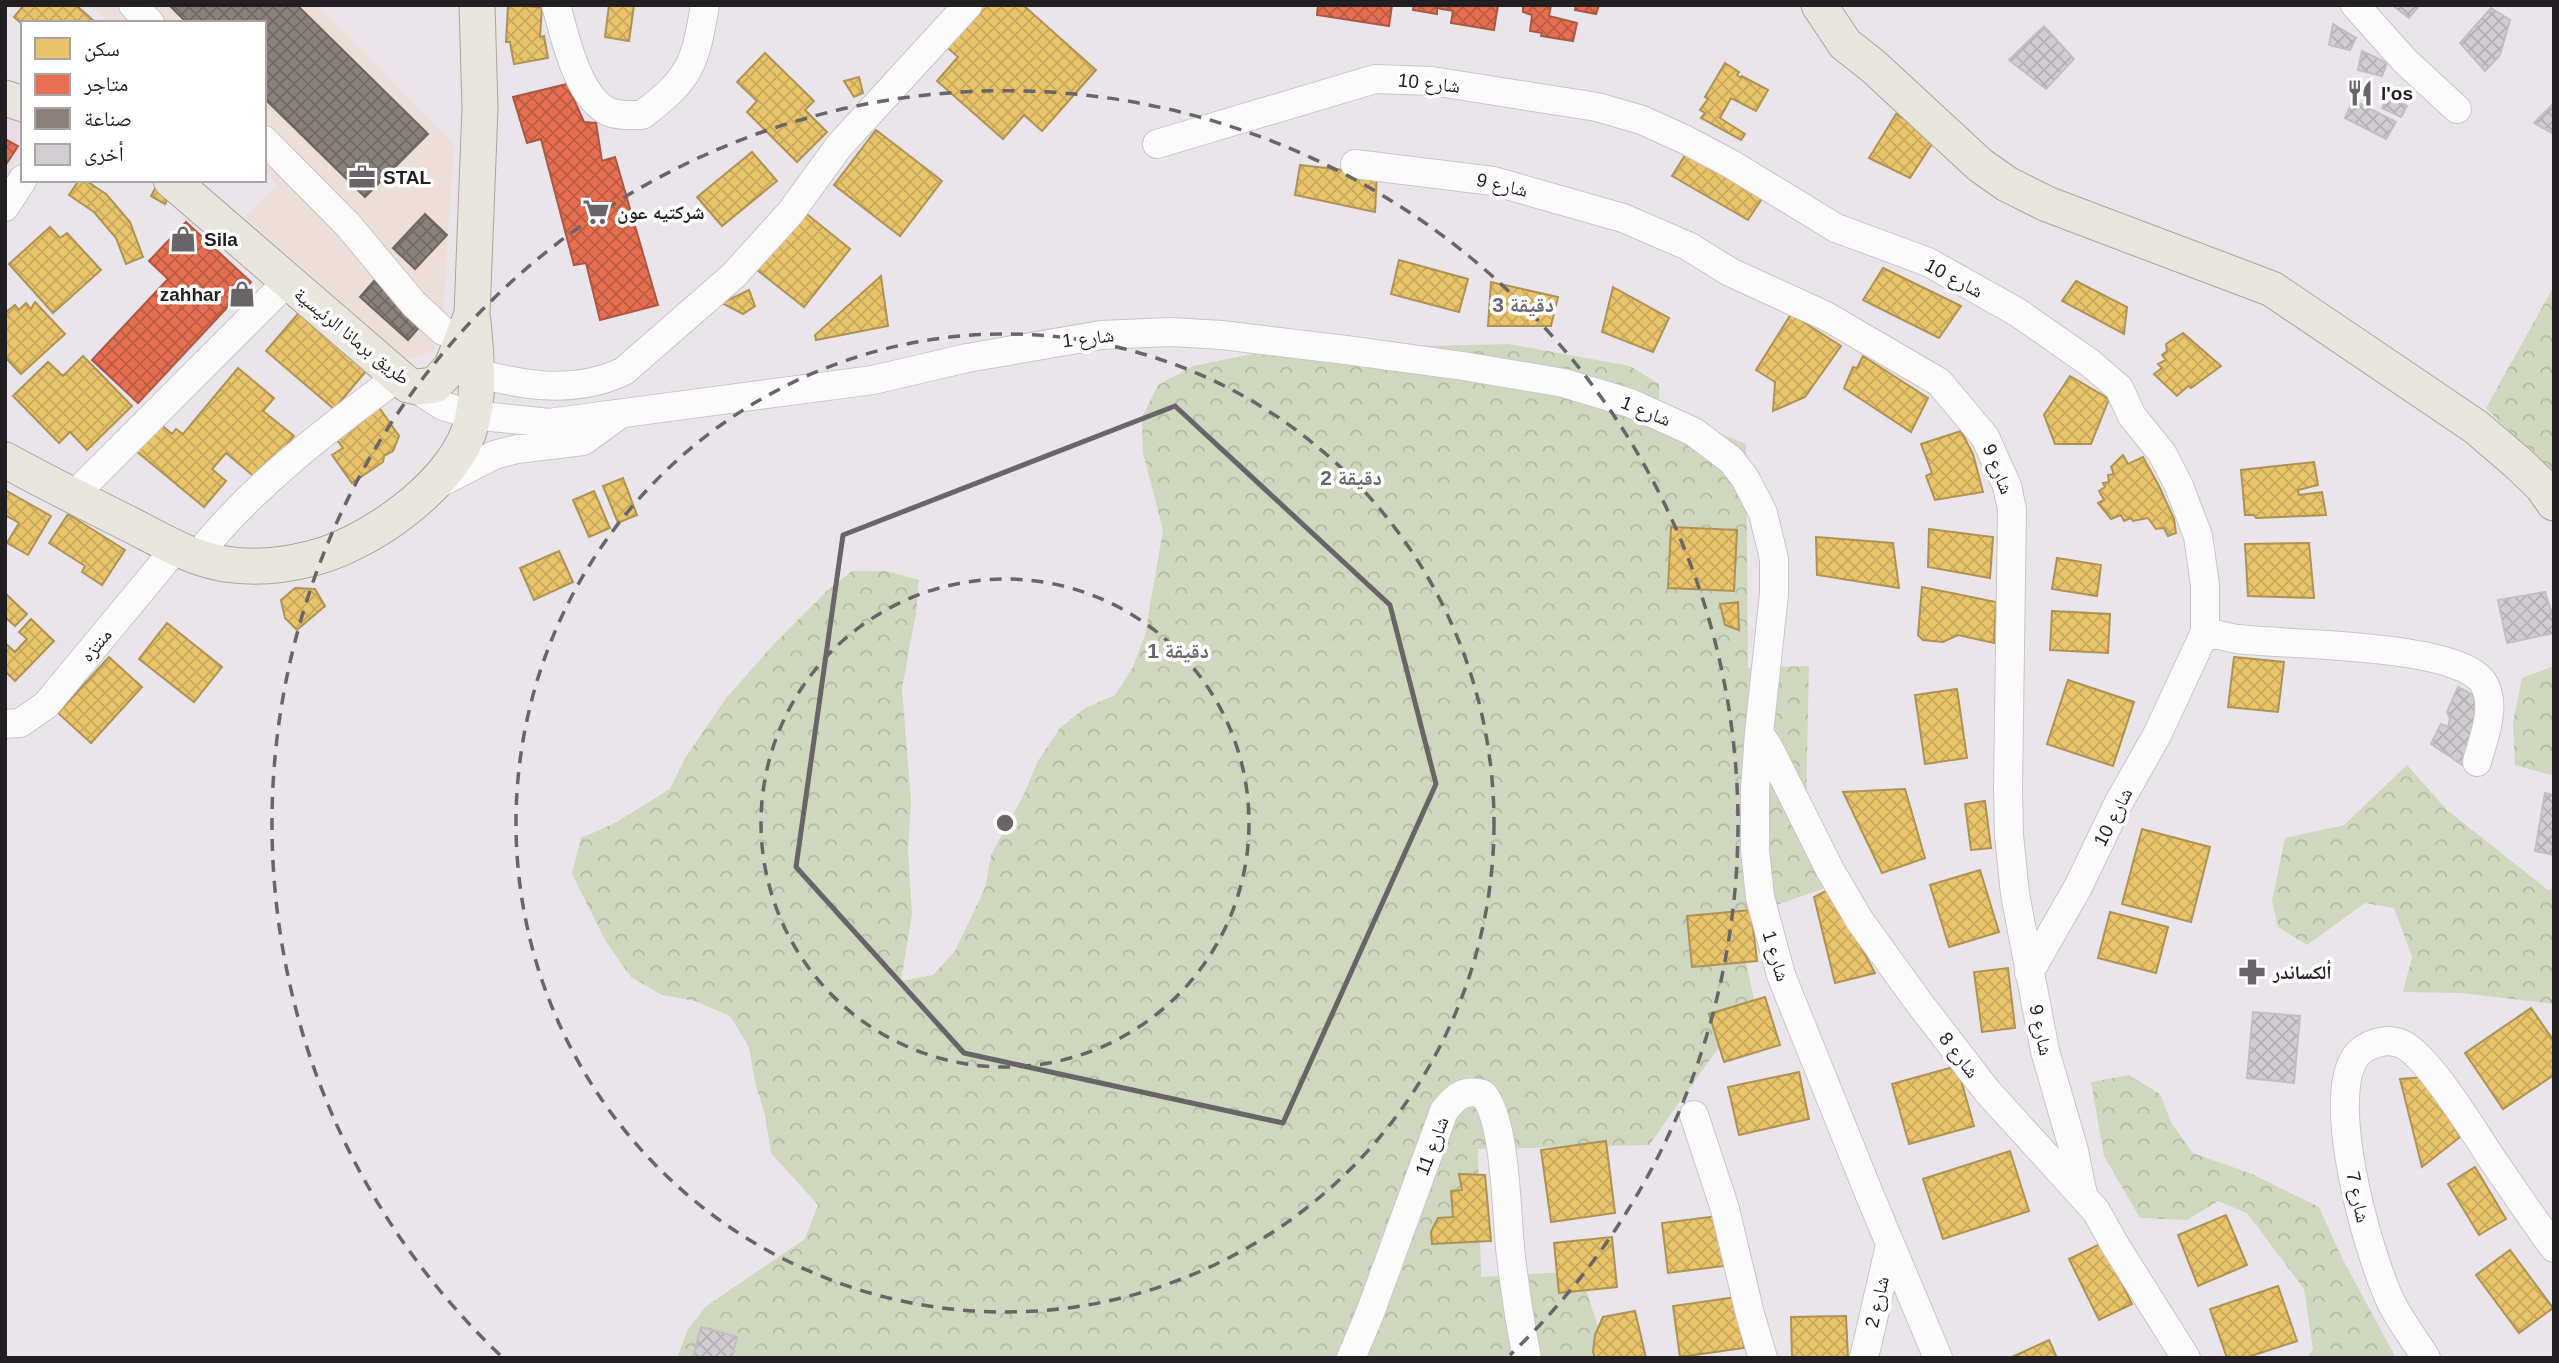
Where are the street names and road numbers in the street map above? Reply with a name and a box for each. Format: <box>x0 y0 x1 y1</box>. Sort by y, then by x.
street label: شارع 10 <box>1397 69 1461 98</box>
street label: شارع 9 <box>1474 169 1530 202</box>
street label: شارع 10 <box>1921 254 1987 303</box>
street label: طريق برمانا الرئيسية <box>290 283 414 390</box>
street label: شارع 1 <box>1061 324 1115 353</box>
street label: شارع 1 <box>1618 392 1674 431</box>
street label: شارع 9 <box>1978 441 2017 497</box>
street label: منتزه <box>76 624 117 666</box>
street label: شارع 10 <box>2089 784 2137 850</box>
street label: شارع 1 <box>1757 928 1794 984</box>
street label: شارع 9 <box>2024 1002 2057 1058</box>
street label: شارع 8 <box>1934 1028 1983 1083</box>
street label: شارع 11 <box>1411 1114 1454 1179</box>
street label: شارع 7 <box>2341 1169 2374 1225</box>
street label: شارع 2 <box>1861 1274 1894 1330</box>

